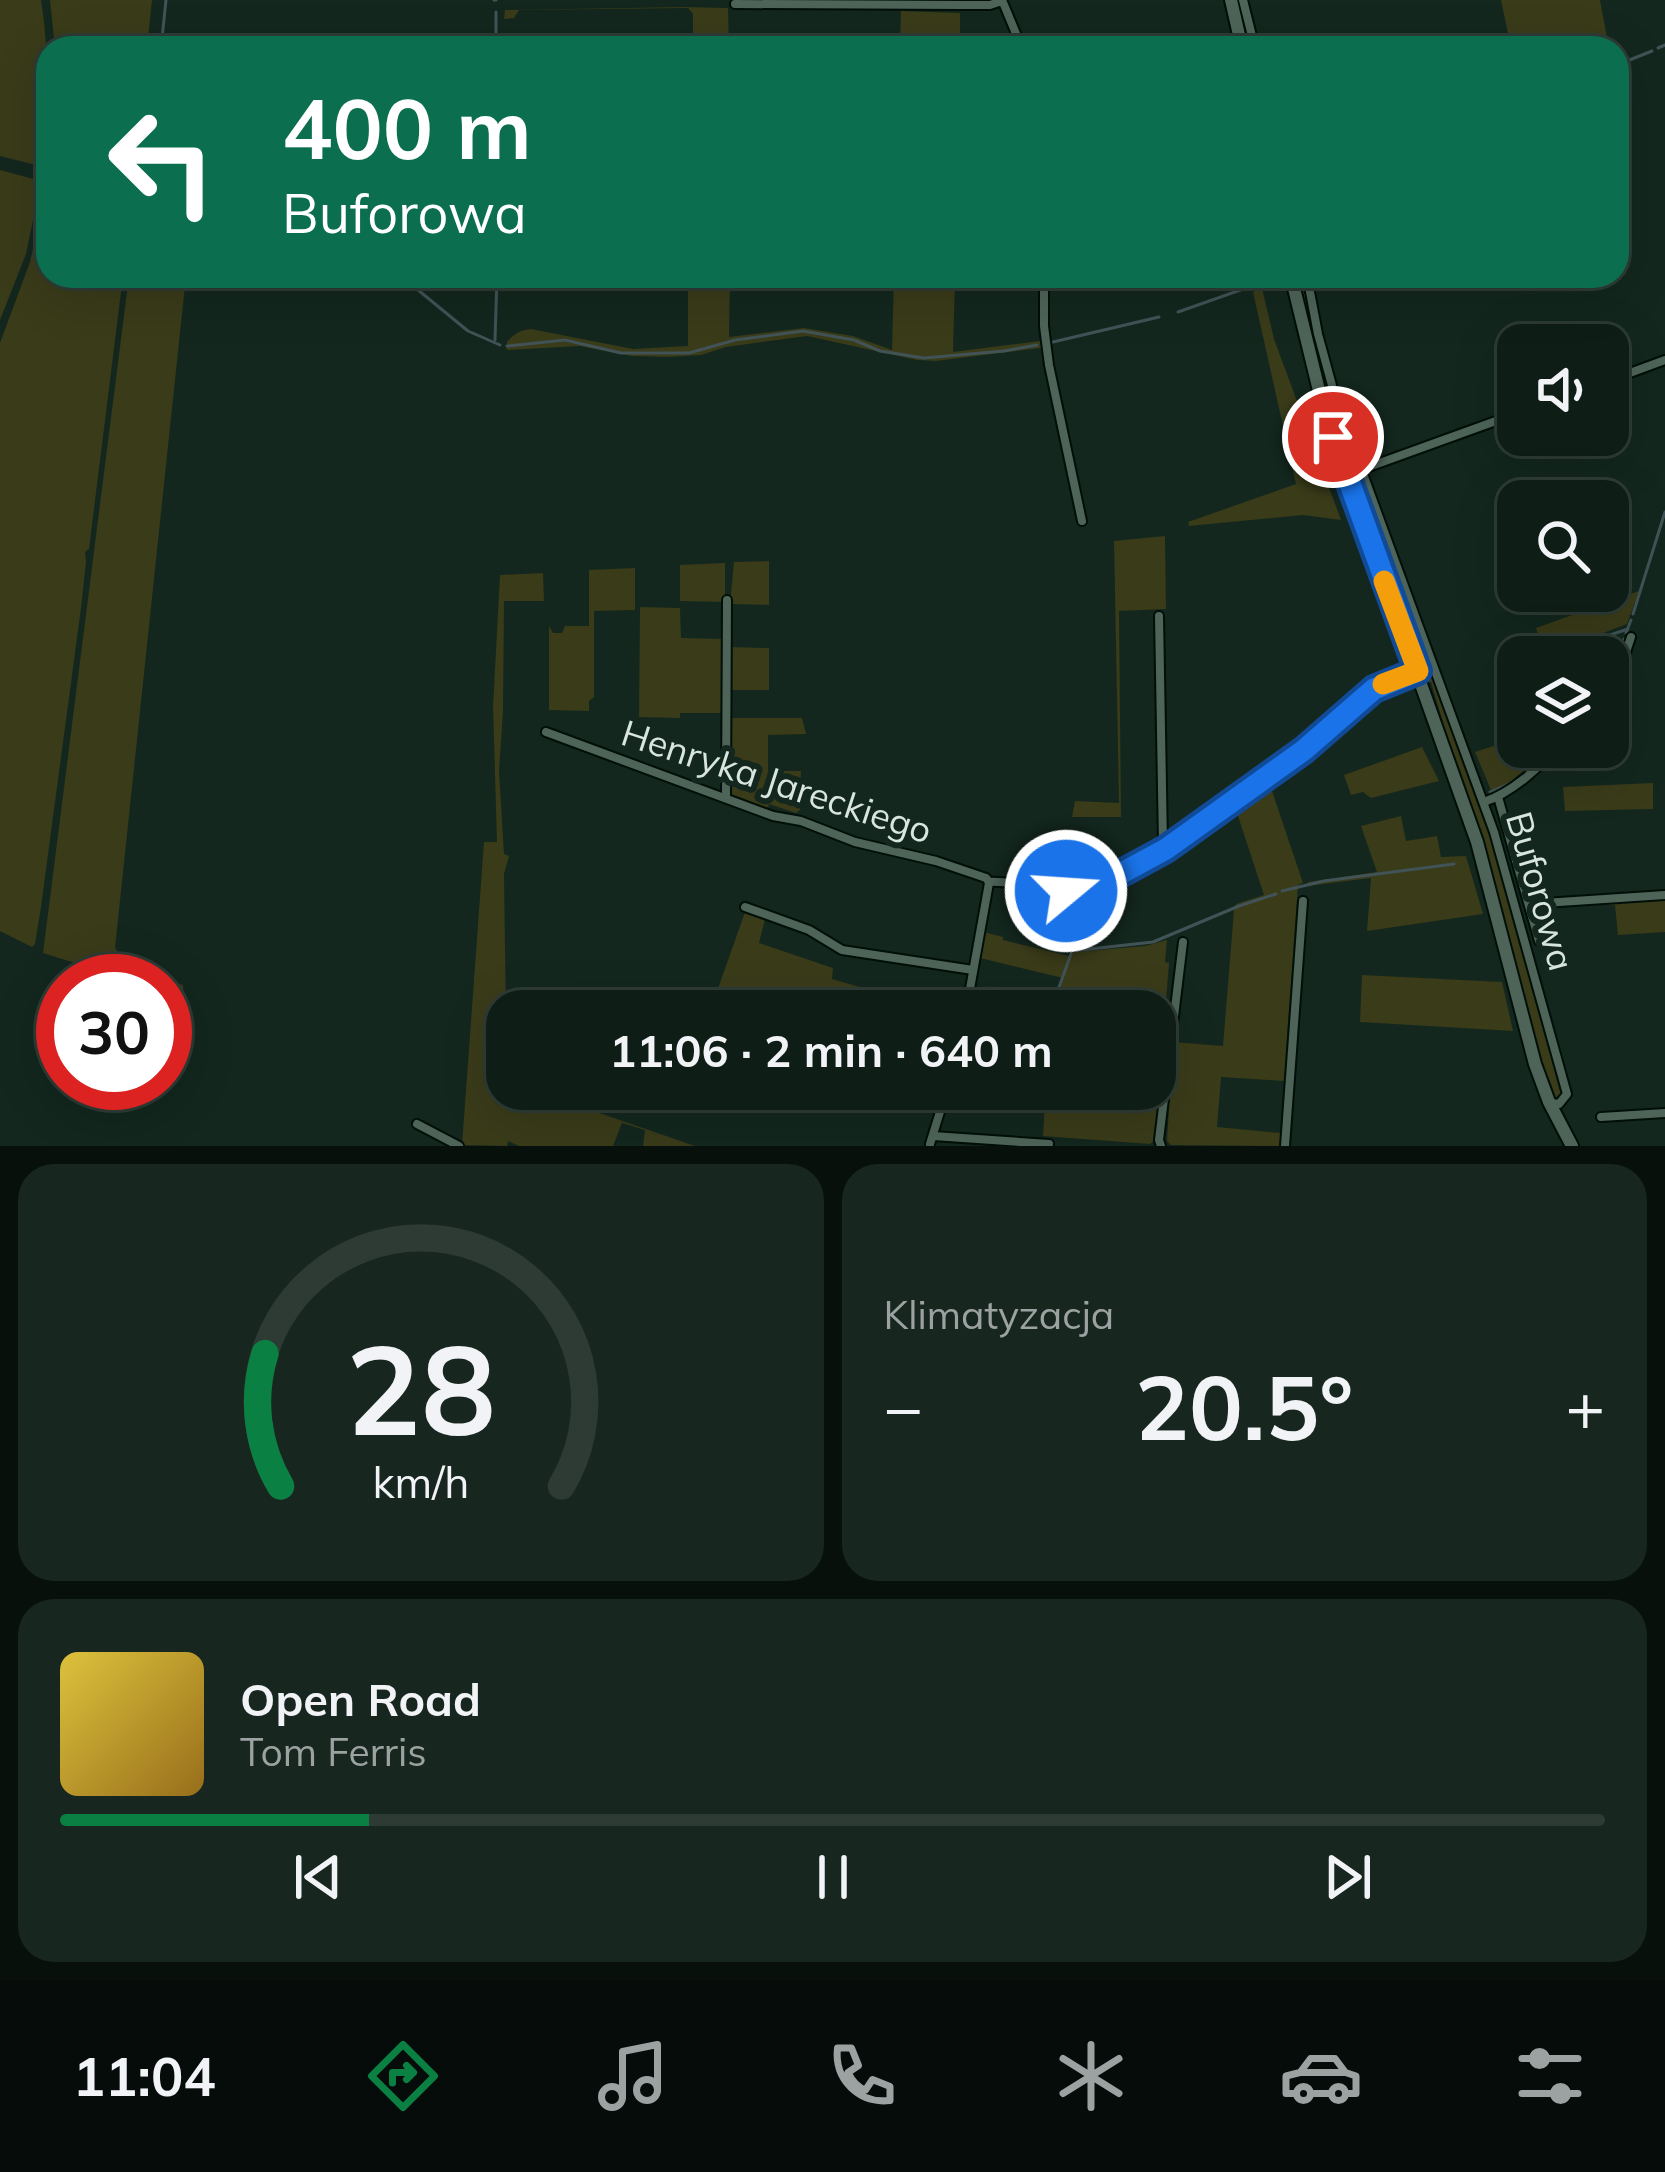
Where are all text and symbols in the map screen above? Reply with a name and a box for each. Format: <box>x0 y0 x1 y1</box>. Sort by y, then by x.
text: 400 m <box>282 75 532 180</box>
icon: left <box>84 84 240 240</box>
text: Buforowa <box>282 179 527 247</box>
map controls <box>1497 324 1629 768</box>
button: sound <box>1497 324 1629 456</box>
pin <box>1282 386 1384 488</box>
icon: arrive <box>1300 404 1366 470</box>
button: search <box>1497 480 1629 612</box>
button: layers <box>1497 636 1629 768</box>
street label: Henryka Jareckiego <box>616 710 938 852</box>
street label: Buforowa <box>1497 806 1585 976</box>
position arrow <box>1003 828 1129 954</box>
speed limit sign: 30 <box>36 954 192 1110</box>
text: 11:06 · 2 min · 640 m <box>609 1022 1053 1078</box>
text: Klimatyzacja <box>884 1290 1114 1339</box>
text: 28 <box>346 1310 496 1466</box>
text: 20.5° <box>1135 1350 1353 1463</box>
text: − <box>884 1365 923 1448</box>
text: + <box>1565 1365 1605 1448</box>
text: km/h <box>372 1454 469 1508</box>
text: Open Road <box>240 1671 481 1727</box>
text: Tom Ferris <box>240 1727 427 1776</box>
icon: previous <box>285 1844 351 1910</box>
icon: pause <box>800 1844 866 1910</box>
icon: next <box>1315 1844 1381 1910</box>
icon: directions <box>361 2034 445 2118</box>
icon: music <box>591 2034 675 2118</box>
icon: phone <box>820 2034 904 2118</box>
icon: climate <box>1049 2034 1133 2118</box>
icon: car <box>1279 2034 1363 2118</box>
icon: filters <box>1508 2034 1592 2118</box>
text: 11:04 <box>73 2042 216 2110</box>

